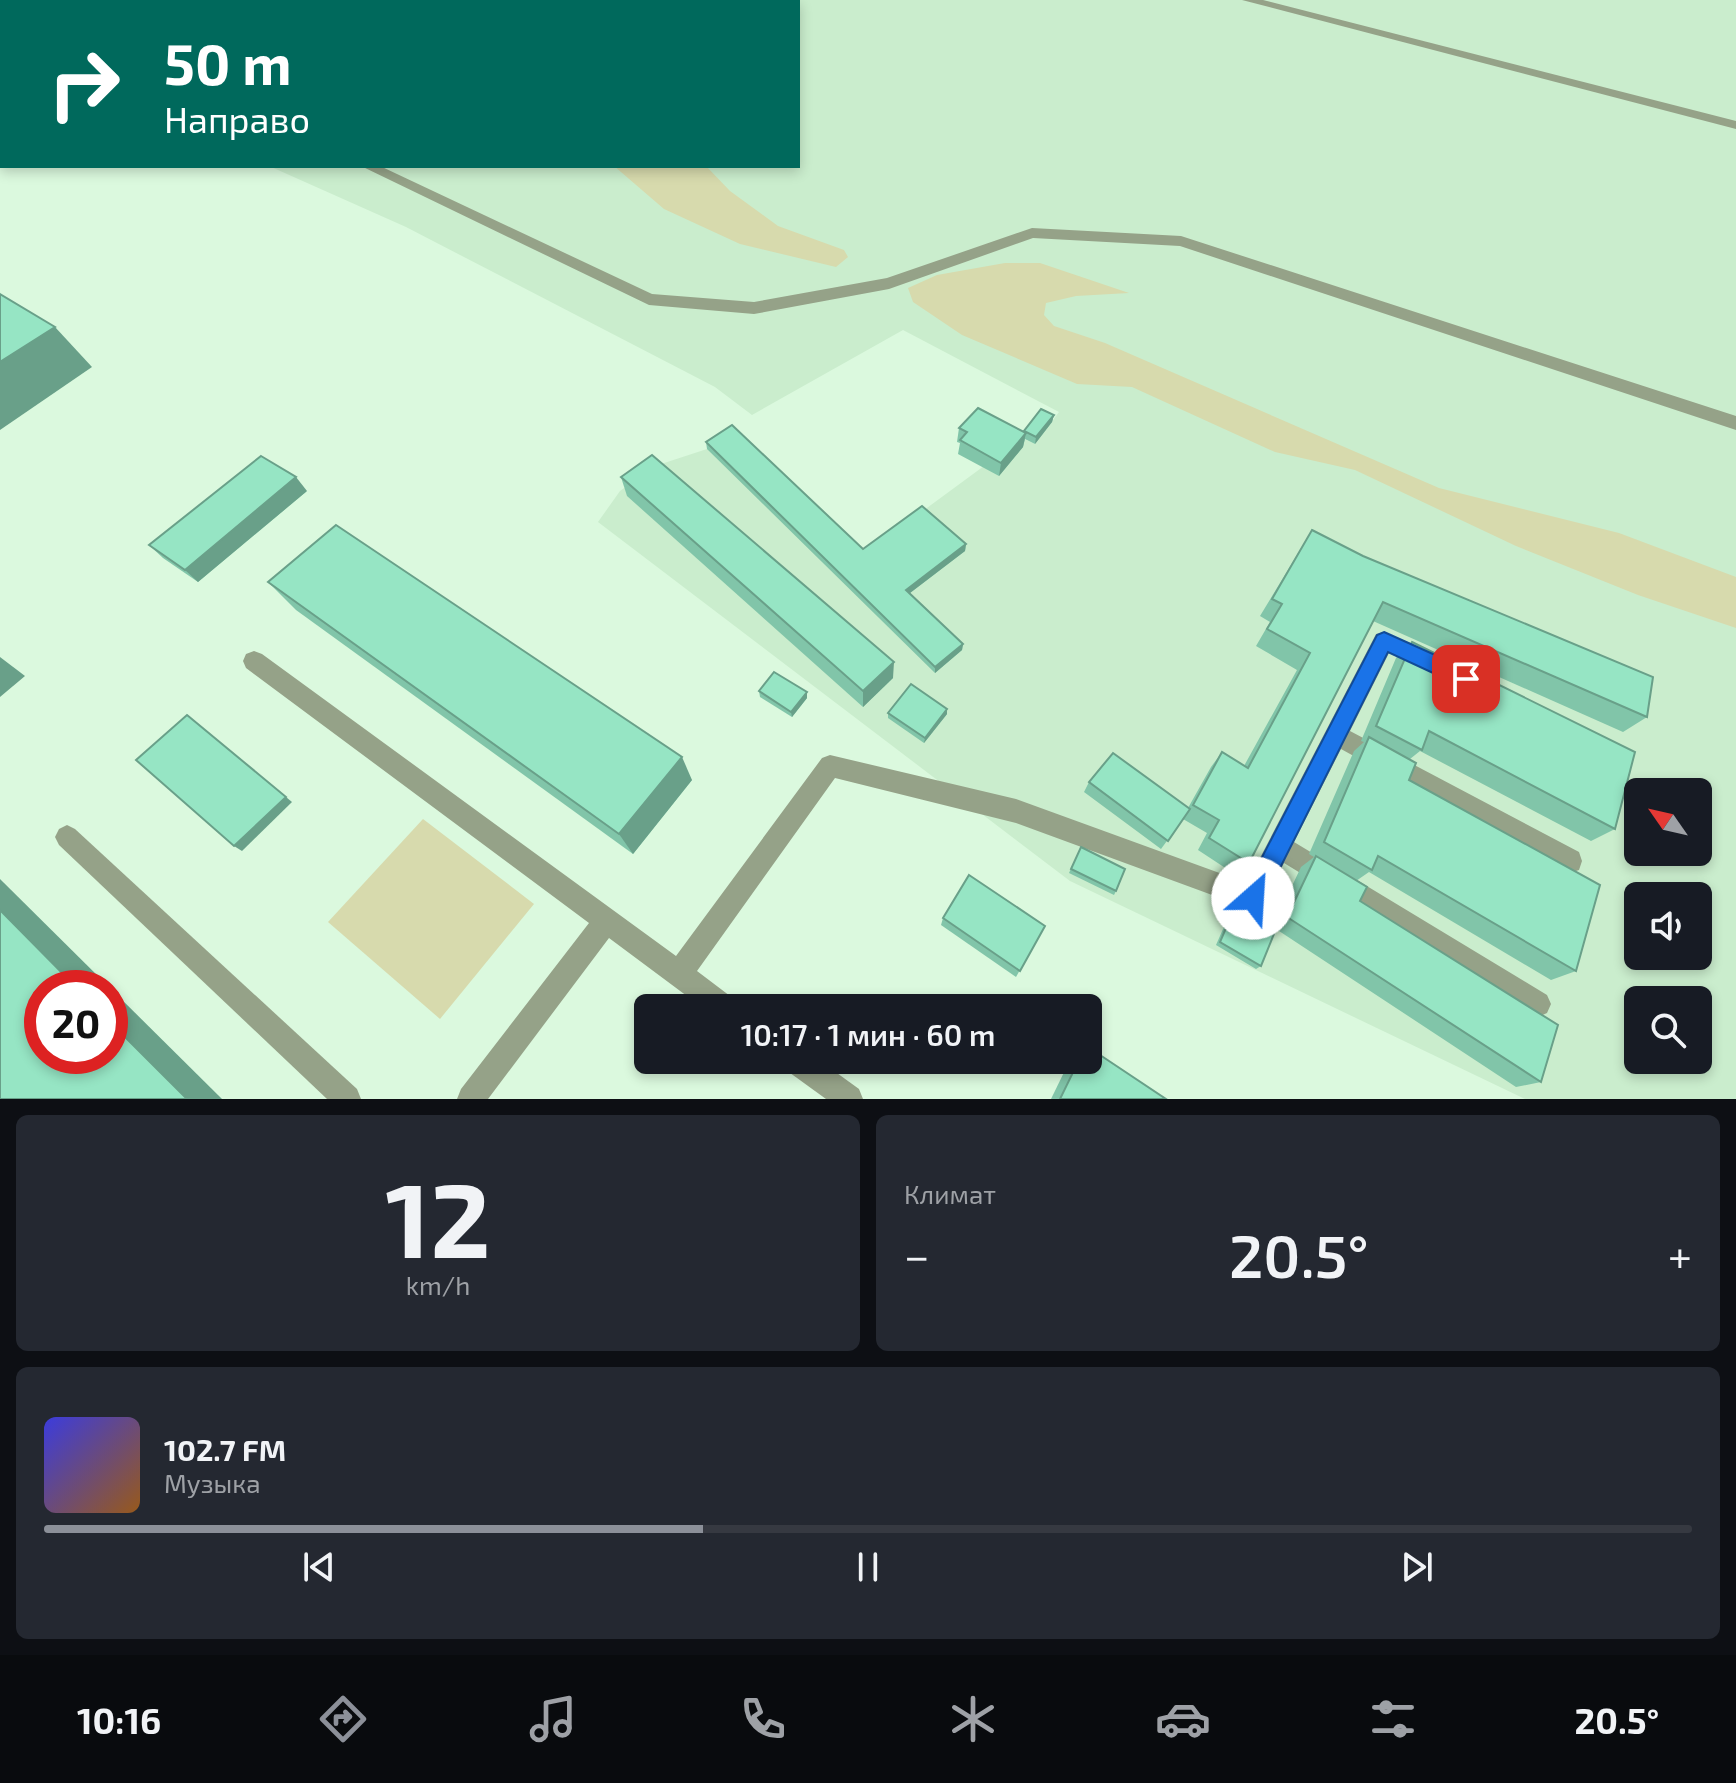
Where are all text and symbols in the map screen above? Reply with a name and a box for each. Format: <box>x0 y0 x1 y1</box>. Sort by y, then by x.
text: 50 m <box>164 29 292 96</box>
icon: right <box>32 32 136 136</box>
text: Направо <box>164 97 310 140</box>
pin <box>1432 645 1500 713</box>
icon: arrive <box>1444 657 1488 701</box>
north arrow <box>1624 778 1712 866</box>
map controls <box>1624 778 1712 1074</box>
position arrow <box>1211 856 1295 940</box>
button: sound <box>1624 882 1712 970</box>
speed limit sign: 20 <box>24 970 128 1074</box>
button: search <box>1624 986 1712 1074</box>
text: 10:17 · 1 мин · 60 m <box>741 1016 995 1052</box>
text: 12 <box>385 1154 491 1279</box>
text: Климат <box>904 1178 996 1209</box>
text: 20.5° <box>1229 1218 1369 1290</box>
text: − <box>904 1228 930 1281</box>
text: + <box>1668 1228 1692 1281</box>
text: km/h <box>406 1269 470 1300</box>
text: 102.7 FM <box>164 1431 286 1467</box>
text: Музыка <box>164 1467 261 1498</box>
icon: previous <box>297 1545 341 1589</box>
icon: pause <box>846 1545 890 1589</box>
icon: next <box>1395 1545 1439 1589</box>
icon: directions <box>315 1691 371 1747</box>
icon: music <box>525 1691 581 1747</box>
icon: phone <box>735 1691 791 1747</box>
icon: climate <box>945 1691 1001 1747</box>
icon: car <box>1155 1691 1211 1747</box>
icon: filters <box>1365 1691 1421 1747</box>
text: 10:16 <box>77 1698 161 1741</box>
text: 20.5° <box>1574 1698 1659 1741</box>

